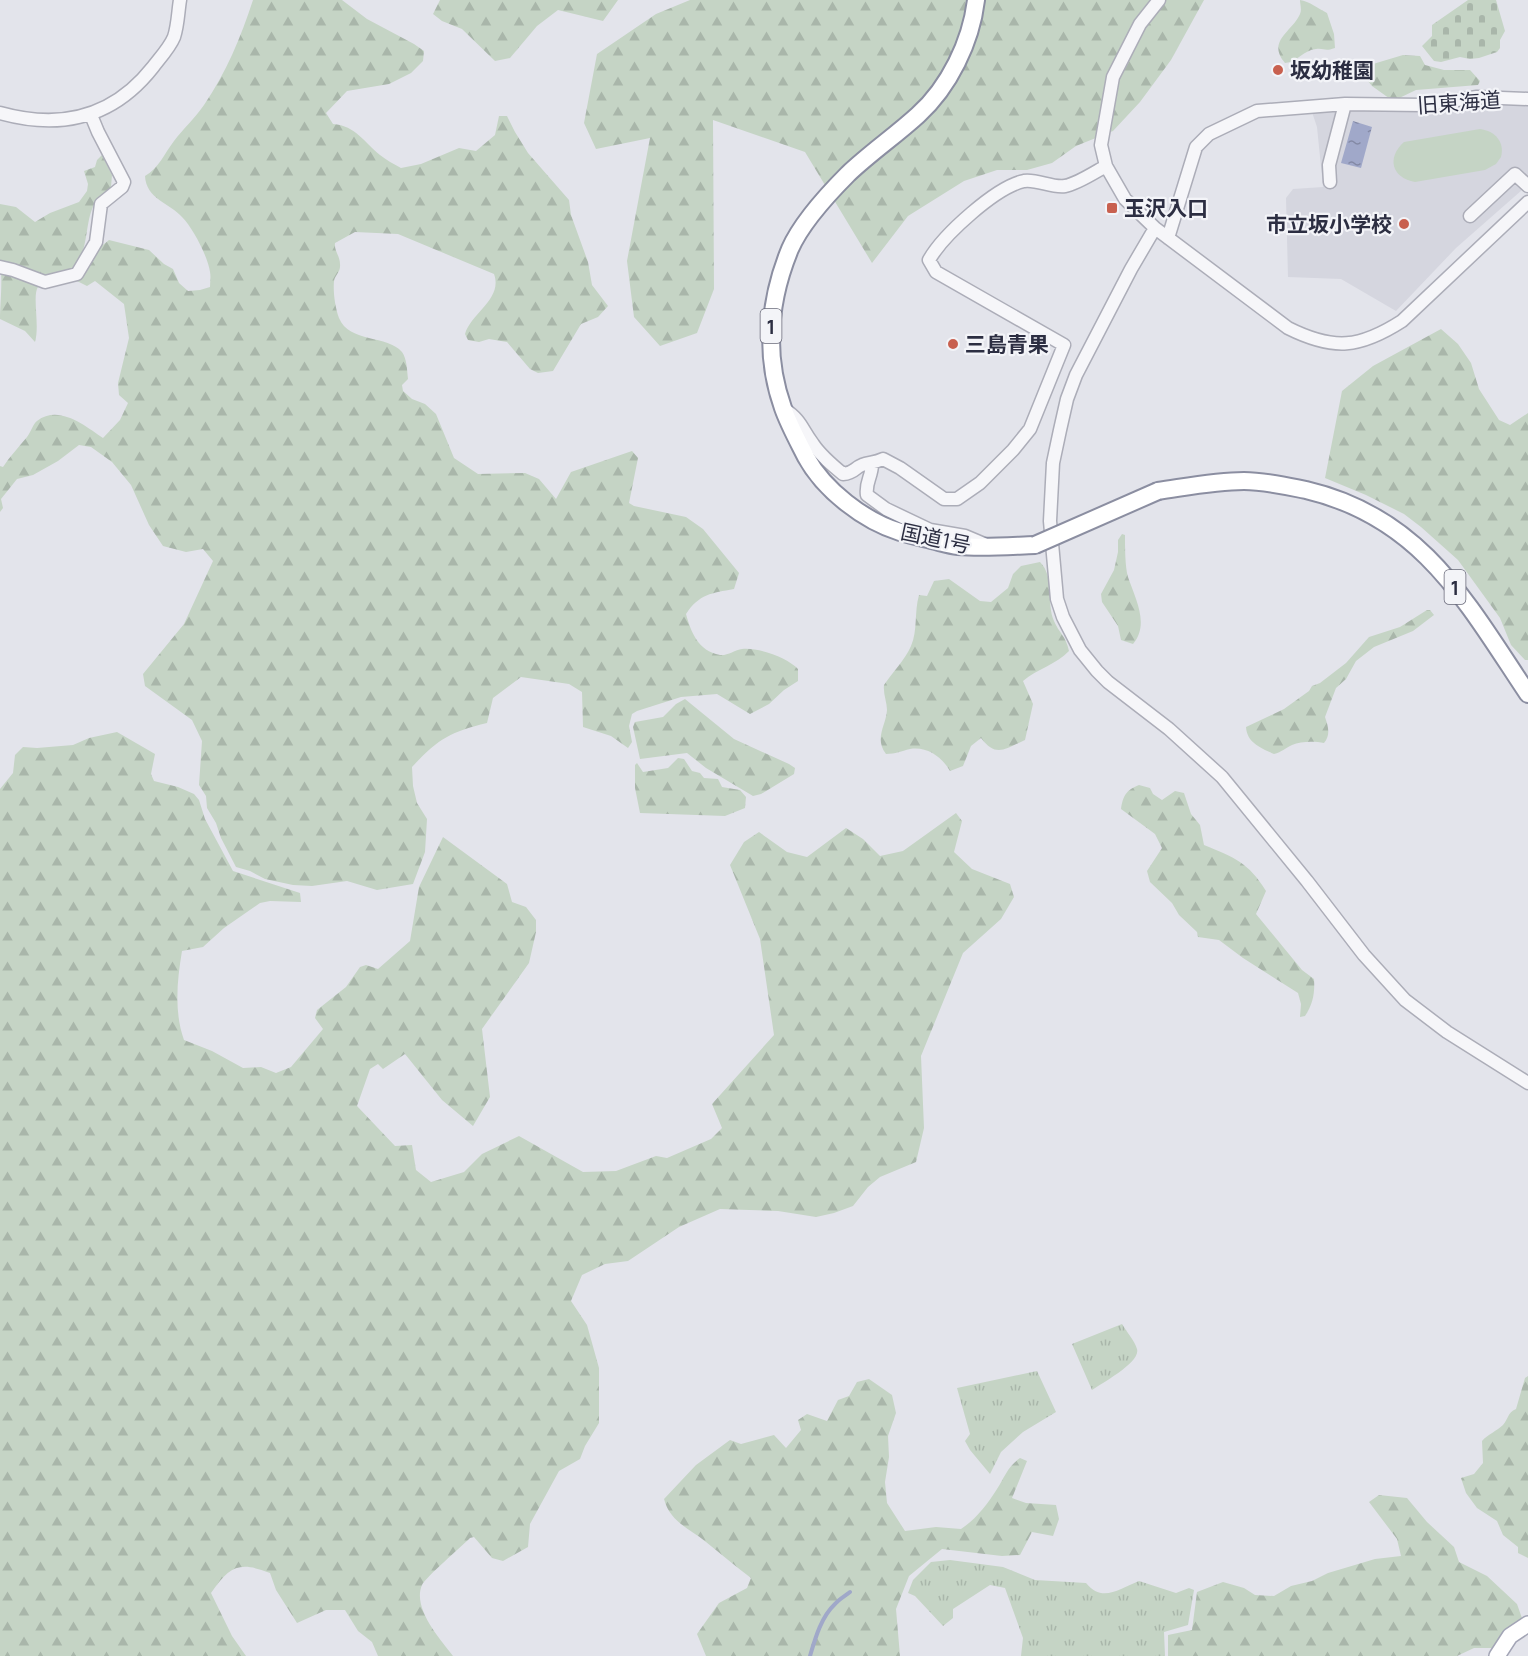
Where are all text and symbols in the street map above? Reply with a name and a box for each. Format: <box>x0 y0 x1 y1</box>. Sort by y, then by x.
place label: 坂幼稚園 <box>1290 56 1374 84</box>
marker: 坂幼稚園 <box>1271 63 1285 77</box>
street label: 旧東海道 <box>1416 85 1502 119</box>
place label: 玉沢入口 <box>1124 194 1208 222</box>
marker: 玉沢入口 <box>1105 201 1119 215</box>
place label: 市立坂小学校 <box>1266 210 1392 238</box>
marker: 市立坂小学校 <box>1397 217 1411 231</box>
road number: 1 <box>760 309 782 343</box>
place label: 三島青果 <box>965 330 1049 358</box>
marker: 三島青果 <box>946 337 960 351</box>
street label: 国道1号 <box>898 517 974 559</box>
road number: 1 <box>1444 570 1466 604</box>

